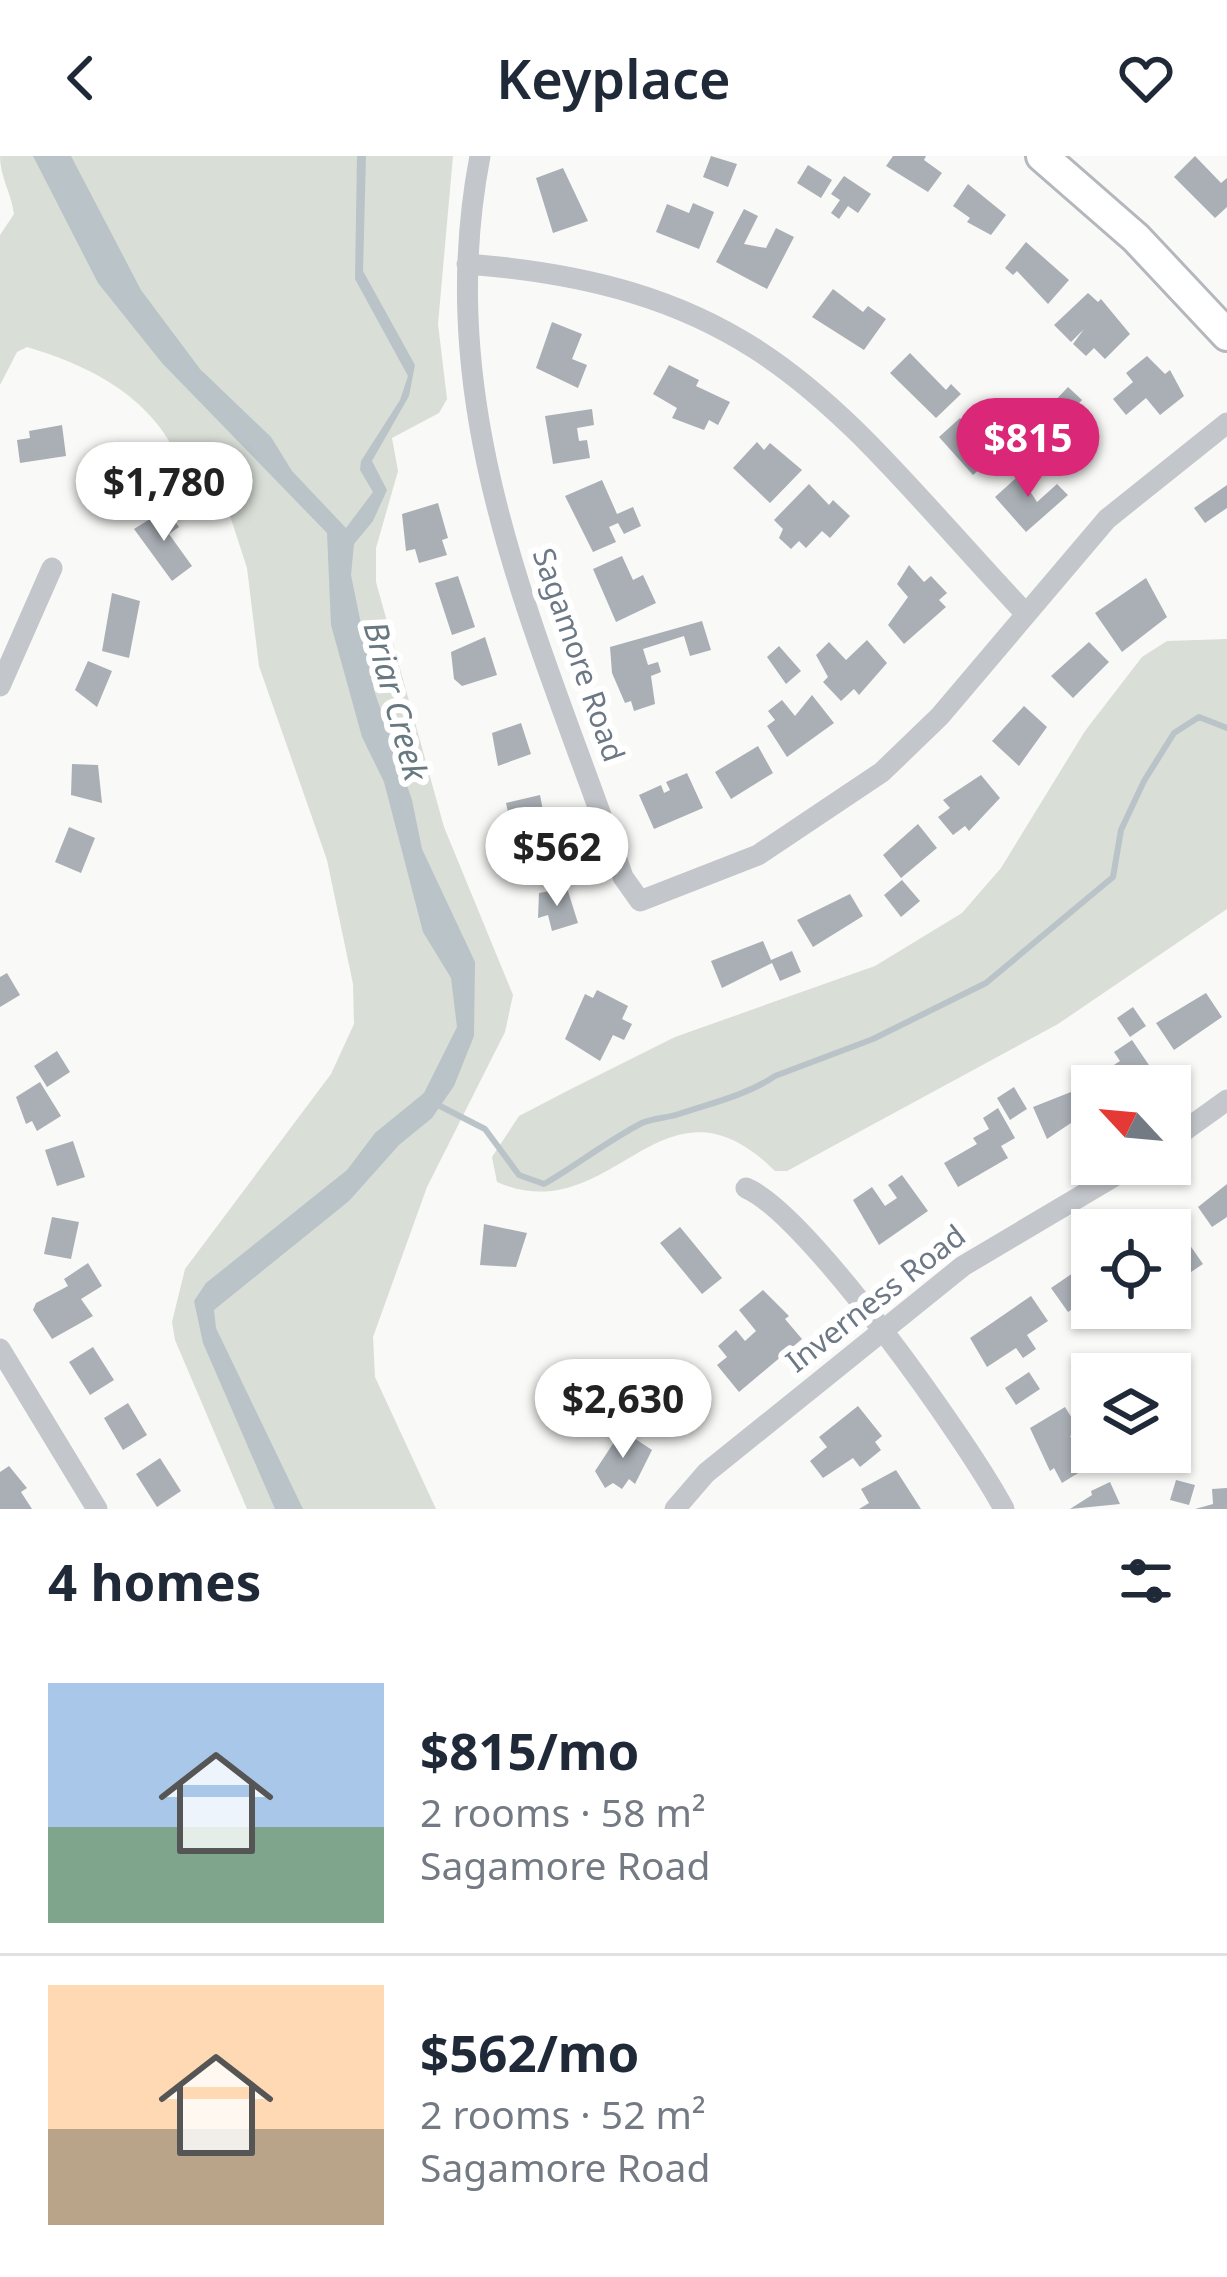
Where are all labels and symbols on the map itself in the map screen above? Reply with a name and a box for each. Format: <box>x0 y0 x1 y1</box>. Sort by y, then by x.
pin: $815 <box>957 398 1099 500</box>
pin: $1,780 <box>66 442 262 544</box>
street label: Sagamore Road <box>524 542 635 767</box>
water label: Briar Creek <box>354 616 440 787</box>
pin: $562 <box>486 807 628 909</box>
north arrow <box>1071 1065 1191 1185</box>
street label: Inverness Road <box>777 1215 973 1381</box>
pin: $2,630 <box>525 1359 721 1461</box>

